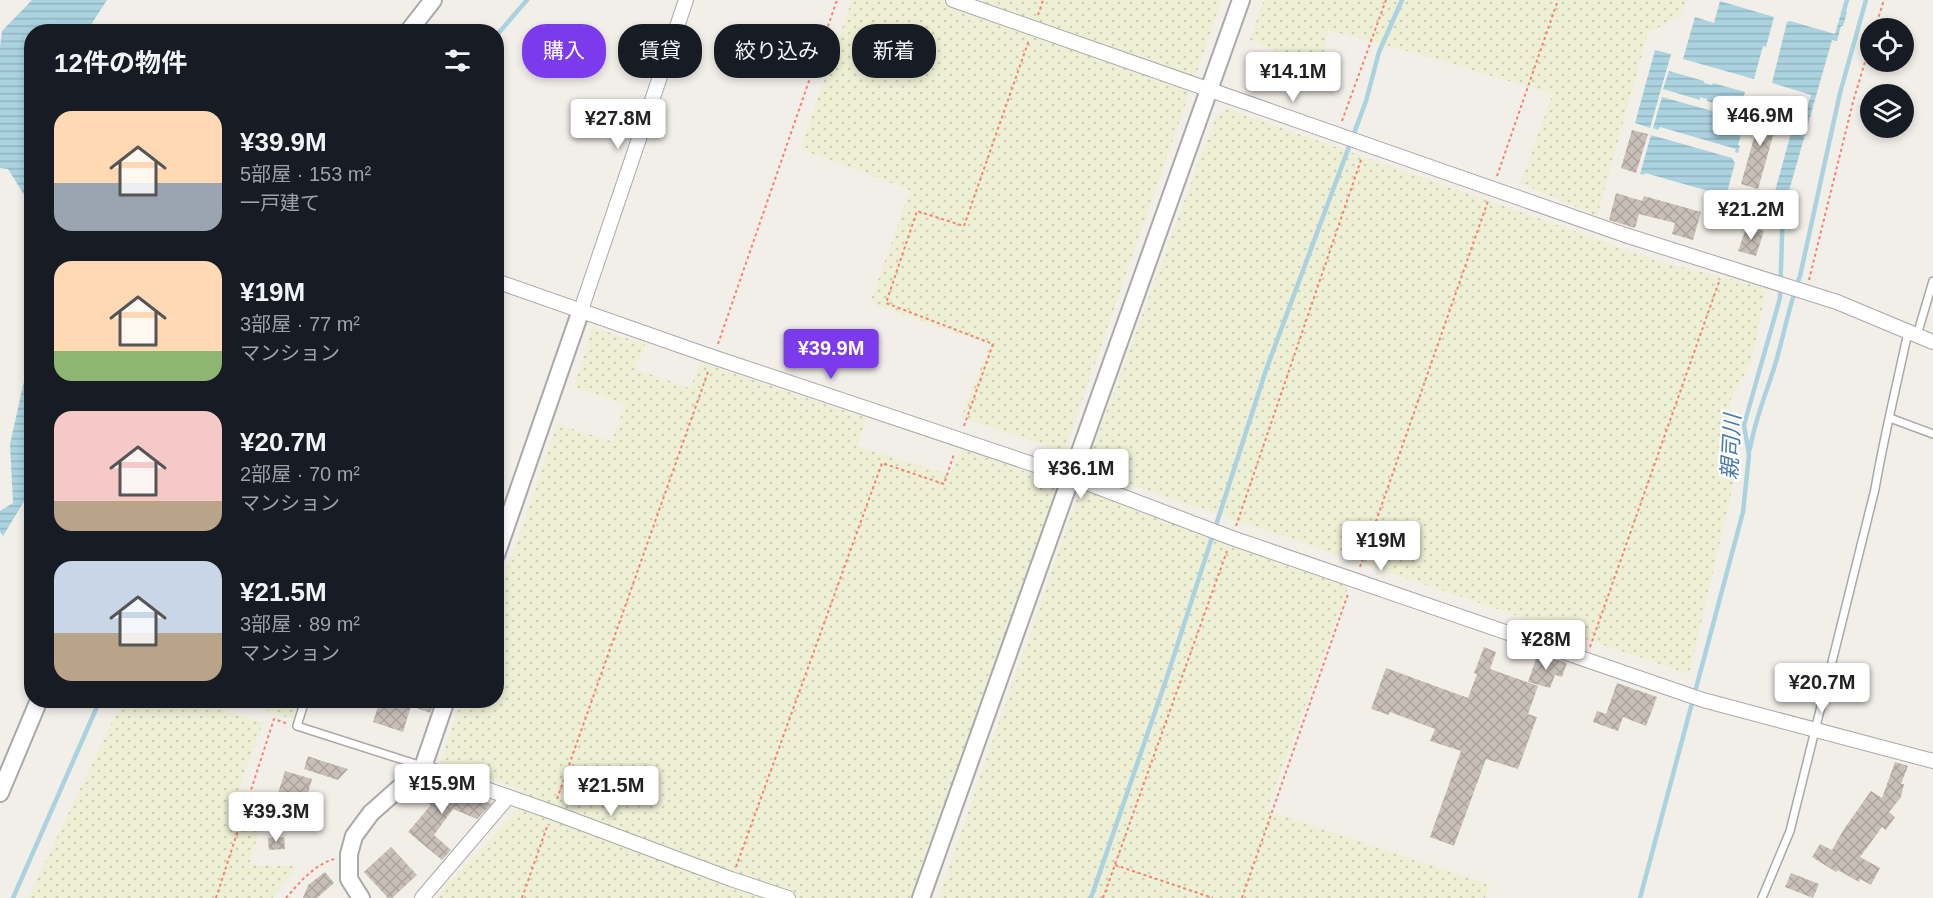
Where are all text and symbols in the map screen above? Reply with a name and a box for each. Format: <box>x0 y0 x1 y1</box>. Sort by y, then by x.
map controls <box>1860 18 1914 138</box>
button: locate <box>1860 18 1914 72</box>
chip: 購入 <box>522 24 606 78</box>
chip: 賃貸 <box>618 24 702 78</box>
chip: 絞り込み <box>714 24 840 78</box>
chip: 新着 <box>852 24 936 78</box>
icon: filters <box>441 44 474 77</box>
text: 12件の物件 <box>54 48 187 78</box>
pin: ¥14.1M <box>1244 52 1342 103</box>
text: ¥14.1M <box>1260 60 1326 82</box>
button: layers <box>1860 84 1914 138</box>
pin: ¥46.9M <box>1711 96 1809 147</box>
pin: ¥27.8M <box>569 99 667 150</box>
text: ¥46.9M <box>1727 104 1793 126</box>
text: ¥27.8M <box>585 107 651 129</box>
text: ¥39.9M <box>240 127 327 157</box>
icon: home <box>102 135 174 207</box>
text: 5部屋 · 153 m² <box>240 163 371 185</box>
pin: ¥21.2M <box>1702 190 1800 241</box>
text: 一戸建て <box>240 192 320 214</box>
text: ¥21.2M <box>1718 198 1784 220</box>
text: ¥19M <box>240 277 305 307</box>
icon: home <box>102 285 174 357</box>
text: 3部屋 · 77 m² <box>240 313 360 335</box>
pin: ¥39.9M <box>782 329 880 380</box>
text: ¥39.9M <box>798 337 864 359</box>
text: マンション <box>240 342 340 364</box>
water label: 親司川 <box>1717 411 1745 481</box>
text: ¥20.7M <box>240 427 327 457</box>
icon: home <box>102 435 174 507</box>
pin: ¥36.1M <box>1032 449 1130 500</box>
text: ¥36.1M <box>1048 457 1114 479</box>
text: 2部屋 · 70 m² <box>240 463 360 485</box>
text: マンション <box>240 492 340 514</box>
pin: ¥19M <box>1345 521 1417 572</box>
text: ¥19M <box>1356 529 1406 551</box>
text: ¥21.5M <box>240 577 327 607</box>
icon: home <box>102 585 174 657</box>
text: 3部屋 · 89 m² <box>240 613 360 635</box>
pin: ¥28M <box>1510 620 1582 671</box>
text: ¥28M <box>1521 628 1571 650</box>
text: マンション <box>240 642 340 664</box>
pin: ¥20.7M <box>1773 663 1871 714</box>
text: ¥20.7M <box>1789 671 1855 693</box>
pin: ¥15.9M <box>393 764 491 815</box>
pin: ¥21.5M <box>562 766 660 817</box>
text: ¥15.9M <box>409 772 475 794</box>
text: ¥21.5M <box>578 774 644 796</box>
pin: ¥39.3M <box>227 792 325 843</box>
text: ¥39.3M <box>243 800 309 822</box>

